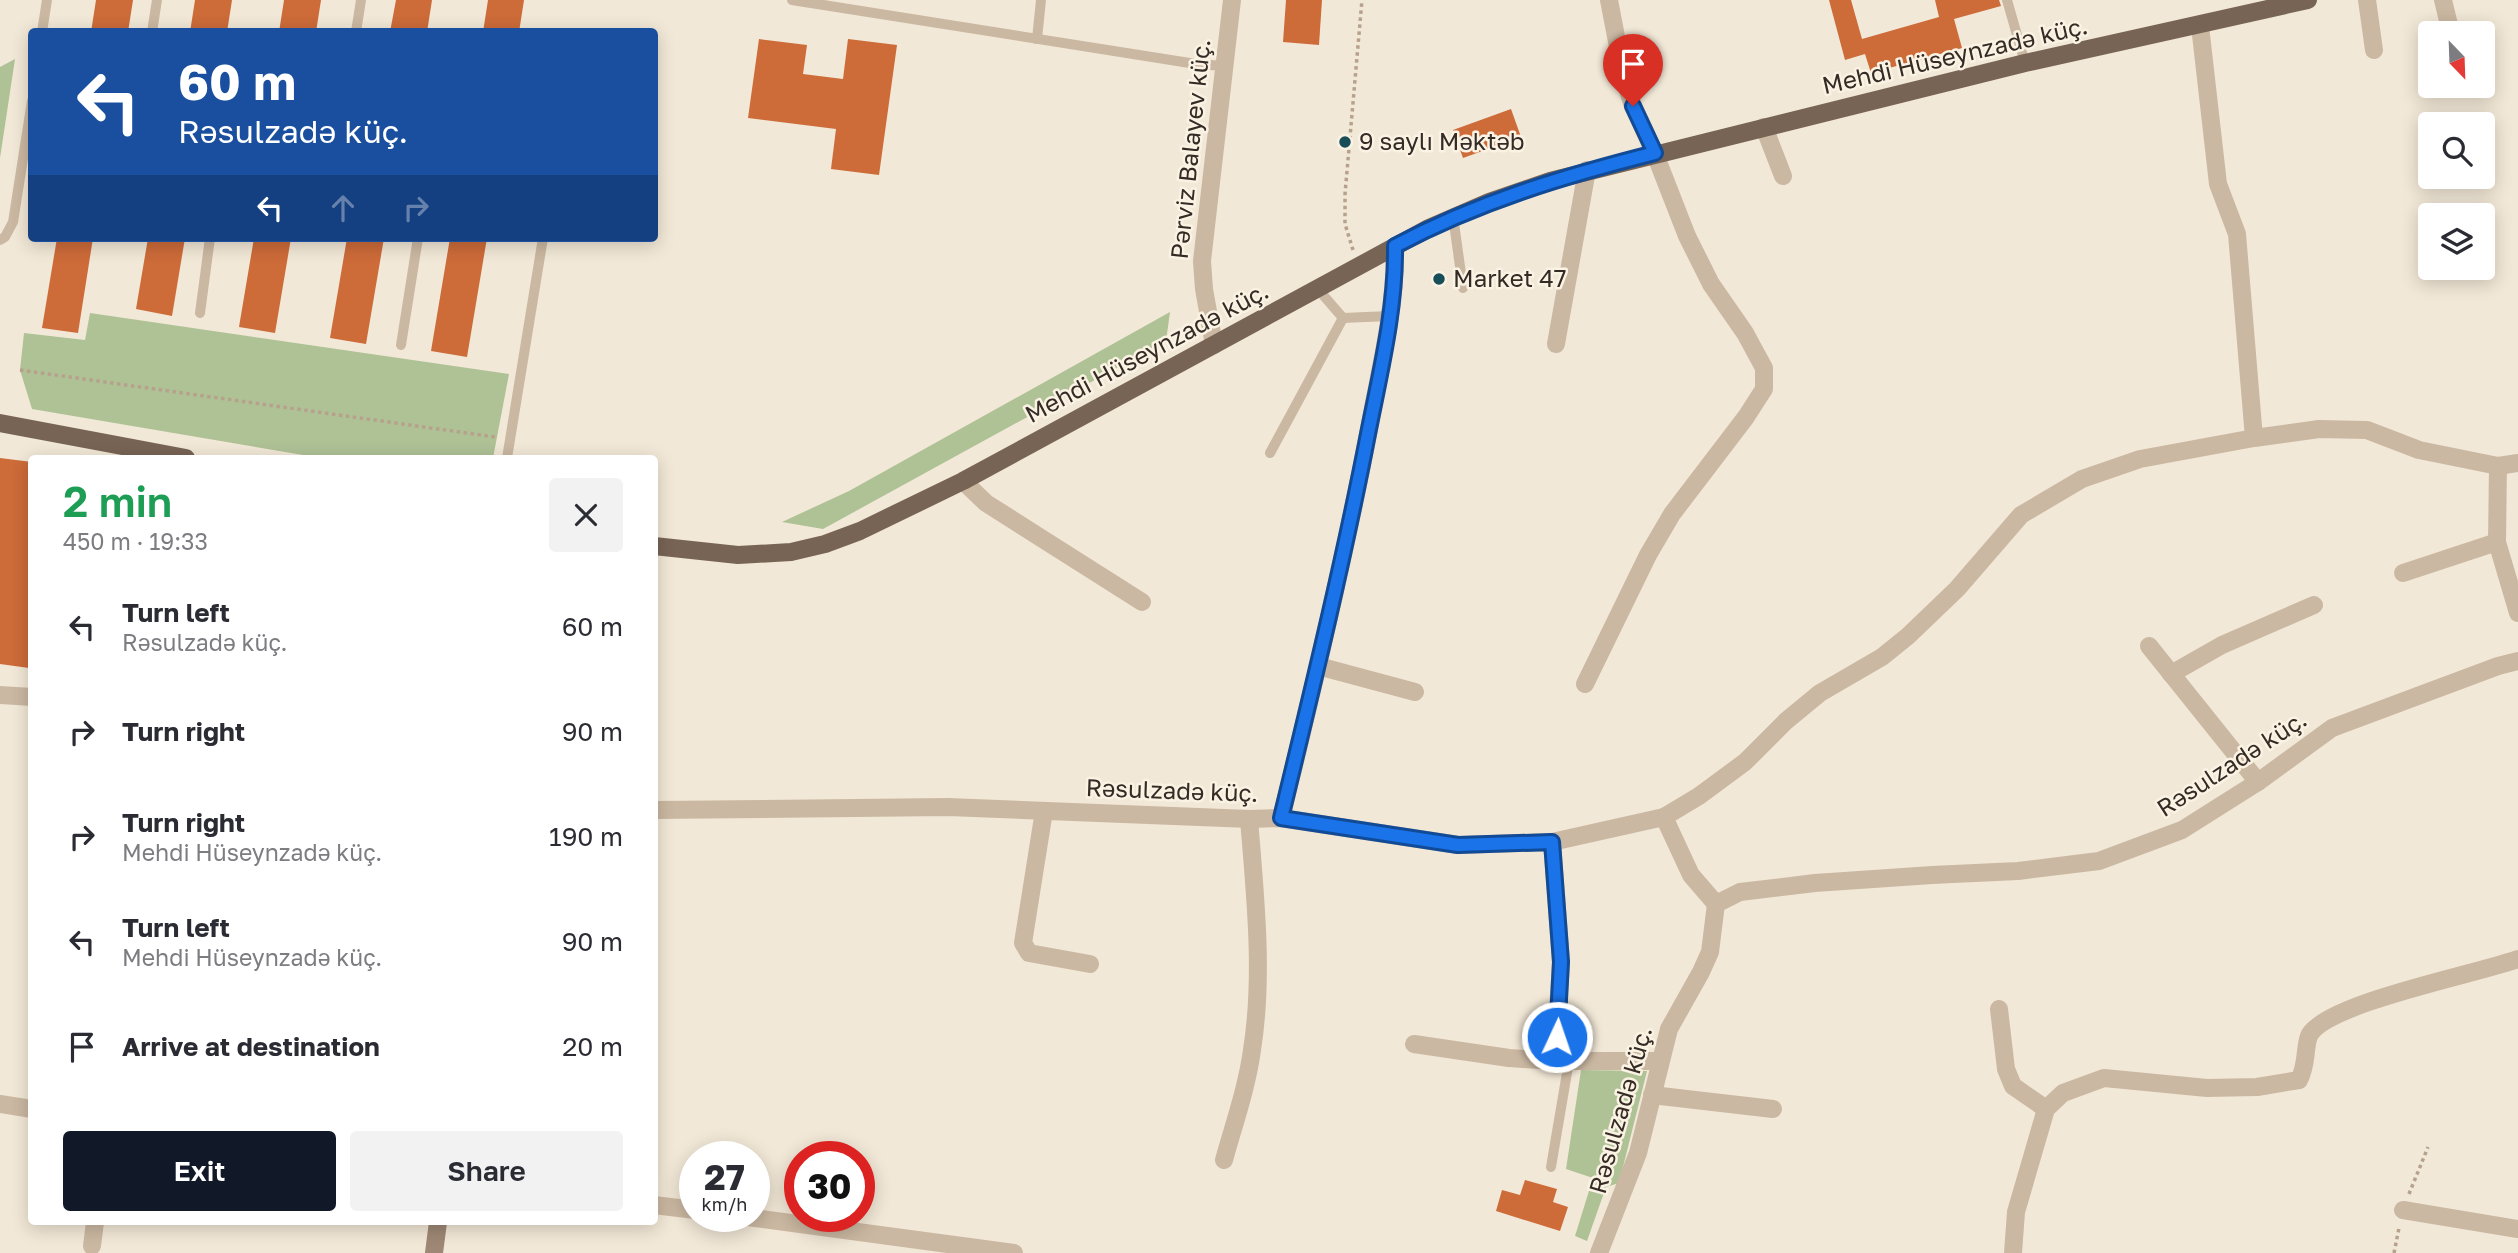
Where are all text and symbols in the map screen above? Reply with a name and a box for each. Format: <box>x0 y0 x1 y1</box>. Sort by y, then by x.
street label: Mehdi Hüseynzadə küç. <box>1819 10 2090 99</box>
north arrow <box>2418 21 2496 98</box>
map controls <box>2418 21 2495 280</box>
pin <box>1603 34 1663 106</box>
street label: Pərviz Balayev küç. <box>1164 37 1215 260</box>
icon: arrive <box>1614 45 1652 83</box>
text: 60 m <box>178 52 296 111</box>
icon: left <box>63 56 154 147</box>
text: Rəsulzadə küç. <box>178 112 408 150</box>
button: search <box>2418 112 2495 189</box>
place label: 9 saylı Məktəb <box>1359 126 1525 155</box>
marker: 9 saylı Məktəb <box>1337 134 1353 150</box>
icon: left <box>251 189 289 227</box>
icon: ahead <box>324 189 362 227</box>
icon: right <box>397 189 435 227</box>
button: layers <box>2418 203 2495 280</box>
place label: Market 47 <box>1453 263 1567 292</box>
marker: Market 47 <box>1431 271 1447 287</box>
street label: Mehdi Hüseynzadə küç. <box>1020 275 1273 428</box>
text: 2 min <box>63 476 172 526</box>
button: close <box>549 478 623 552</box>
text: 450 m · 19:33 <box>63 527 208 555</box>
text: Turn left <box>122 597 230 628</box>
icon: left <box>63 608 101 646</box>
text: 60 m <box>562 611 623 642</box>
text: Rəsulzadə küç. <box>122 628 287 656</box>
street label: Rəsulzadə küç. <box>2151 704 2311 822</box>
icon: right <box>63 713 101 751</box>
text: Turn right <box>122 716 245 747</box>
text: 90 m <box>562 716 623 747</box>
street label: Rəsulzadə küç. <box>1085 772 1259 807</box>
text: Turn right <box>122 807 245 838</box>
icon: right <box>63 818 101 856</box>
text: 190 m <box>549 821 623 852</box>
text: Mehdi Hüseynzadə küç. <box>122 838 382 866</box>
text: Turn left <box>122 912 230 943</box>
icon: left <box>63 923 101 961</box>
text: 90 m <box>562 926 623 957</box>
text: Mehdi Hüseynzadə küç. <box>122 943 382 971</box>
position arrow <box>1520 1000 1594 1074</box>
street label: Rəsulzadə küç. <box>1582 1023 1657 1197</box>
icon: arrive <box>63 1028 101 1066</box>
text: Arrive at destination <box>122 1031 380 1062</box>
text: 20 m <box>562 1031 623 1062</box>
button: Exit <box>63 1131 336 1211</box>
button: Share <box>350 1131 623 1211</box>
speed limit sign: 30 <box>784 1141 875 1232</box>
text: 27 <box>704 1156 745 1198</box>
text: km/h <box>702 1193 747 1215</box>

